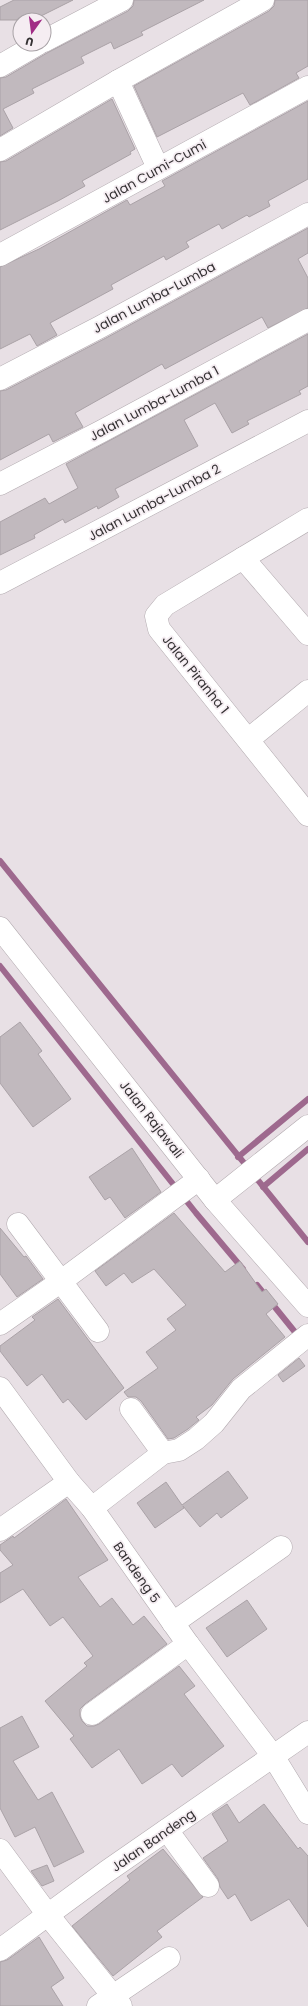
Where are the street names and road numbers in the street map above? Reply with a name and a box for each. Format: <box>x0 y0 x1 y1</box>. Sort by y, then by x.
street label: Jalan Cumi-Cumi <box>99 135 210 208</box>
street label: Jalan Lumba-Lumba <box>90 257 219 338</box>
street label: Jalan Lumba-Lumba 1 <box>86 361 222 446</box>
street label: Jalan Lumba-Lumba 2 <box>85 459 224 545</box>
street label: Jalan Piranha 1 <box>158 631 233 718</box>
street label: Jalan Rajawali <box>115 1076 188 1162</box>
street label: Bandeng 5 <box>109 1538 165 1607</box>
street label: Jalan Bandeng <box>107 1804 199 1876</box>

